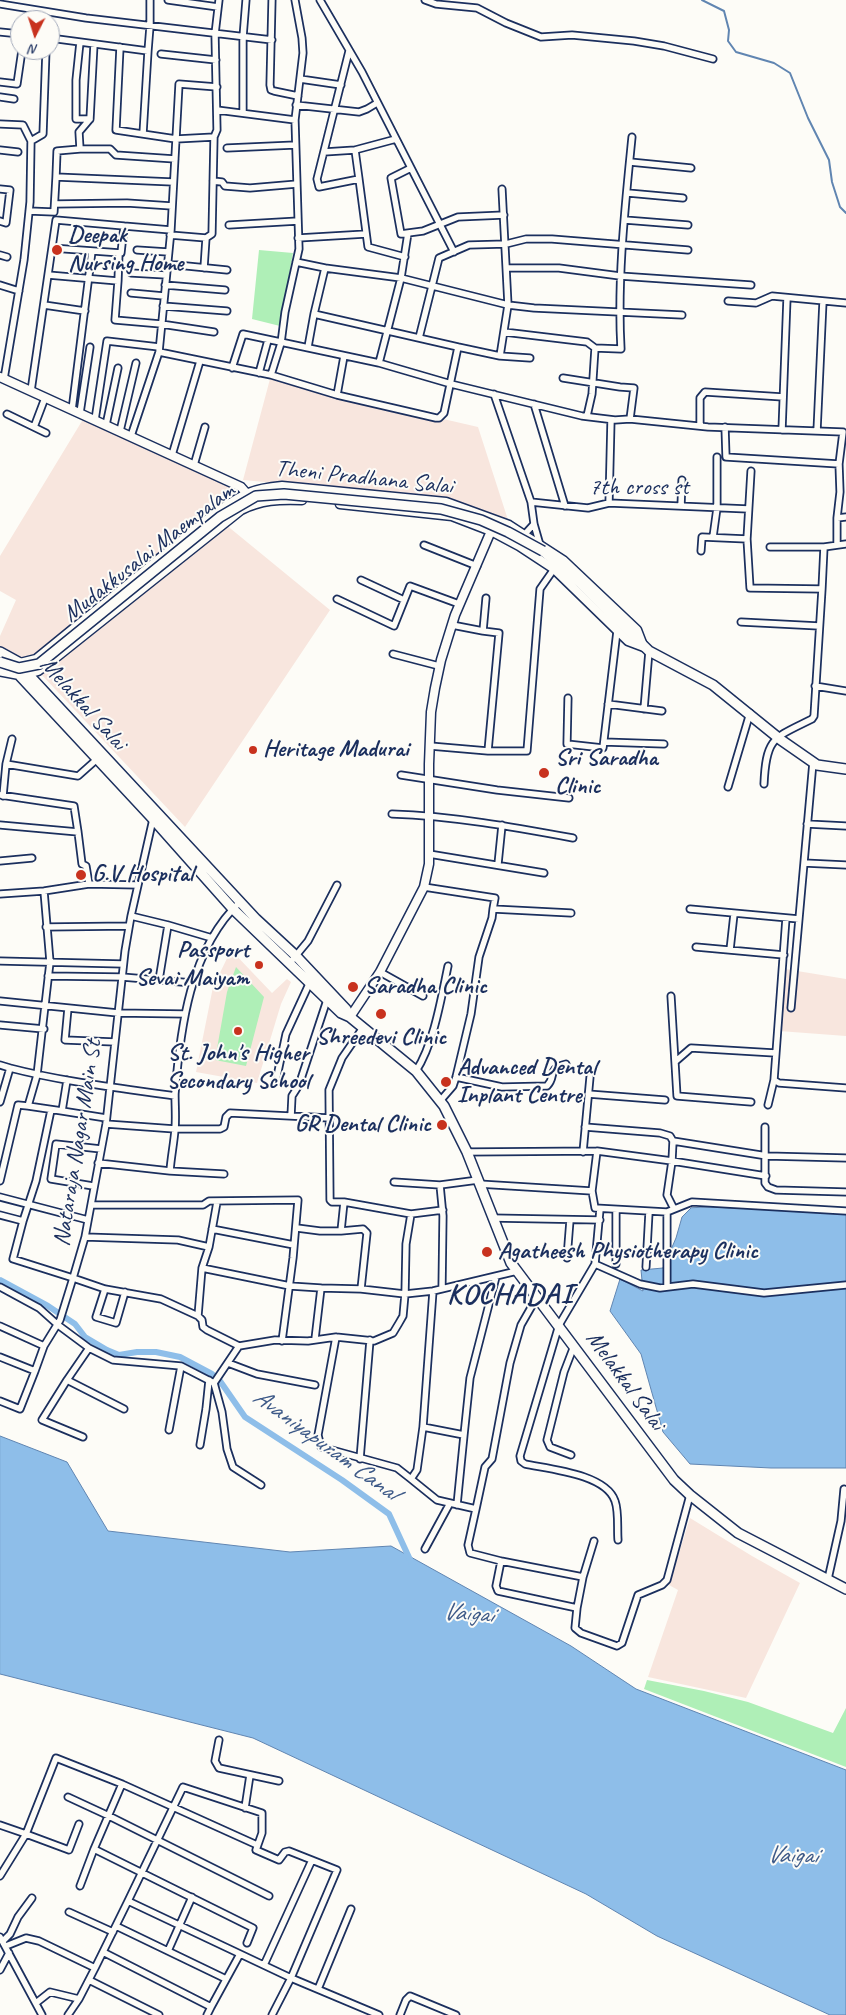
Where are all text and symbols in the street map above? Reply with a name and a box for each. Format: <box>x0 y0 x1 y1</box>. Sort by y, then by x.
north arrow <box>10 10 60 60</box>
text: N <box>29 41 39 58</box>
place label: Deepak Nursing Home <box>68 222 183 278</box>
marker: Deepak Nursing Home <box>50 243 64 257</box>
street label: Theni Pradhana Salai <box>274 454 454 502</box>
street label: 7th cross st <box>589 474 689 502</box>
street label: Mudakkusalai Maempalam <box>57 477 241 629</box>
street label: Melakkal Salai <box>33 651 133 757</box>
place label: Heritage Madurai <box>263 736 409 764</box>
marker: Heritage Madurai <box>247 744 259 756</box>
place label: Sri Saradha Clinic <box>555 745 658 801</box>
marker: Sri Saradha Clinic <box>537 766 551 780</box>
place label: G.V Hospital <box>92 861 193 889</box>
marker: G.V Hospital <box>74 868 88 882</box>
place label: Passport Sevai Maiyam <box>135 937 249 993</box>
marker: Passport Sevai Maiyam <box>253 959 265 971</box>
place label: Saradha Clinic <box>364 973 487 1001</box>
marker: Saradha Clinic <box>346 980 360 994</box>
marker: Shreedevi Clinic <box>374 1007 388 1021</box>
place label: Shreedevi Clinic <box>316 1024 446 1052</box>
marker: St. John's Higher Secondary School <box>232 1025 244 1037</box>
street label: Nataraja Nagar Main St <box>47 1038 109 1248</box>
place label: St. John's Higher Secondary School <box>166 1040 310 1096</box>
place label: Advanced Dental Inplant Centre <box>457 1054 596 1110</box>
marker: Advanced Dental Inplant Centre <box>439 1075 453 1089</box>
place label: GR Dental Clinic <box>295 1111 431 1139</box>
marker: GR Dental Clinic <box>435 1118 449 1132</box>
place label: Agatheesh Physiotherapy Clinic <box>498 1238 758 1266</box>
marker: Agatheesh Physiotherapy Clinic <box>480 1245 494 1259</box>
district label: KOCHADAI <box>446 1278 574 1312</box>
street label: Melakkal Salai <box>579 1325 671 1437</box>
water label: Avaniyapuram Canal <box>247 1382 403 1508</box>
water label: Vaigai <box>442 1597 494 1631</box>
water label: Vaigai <box>767 1841 817 1871</box>

